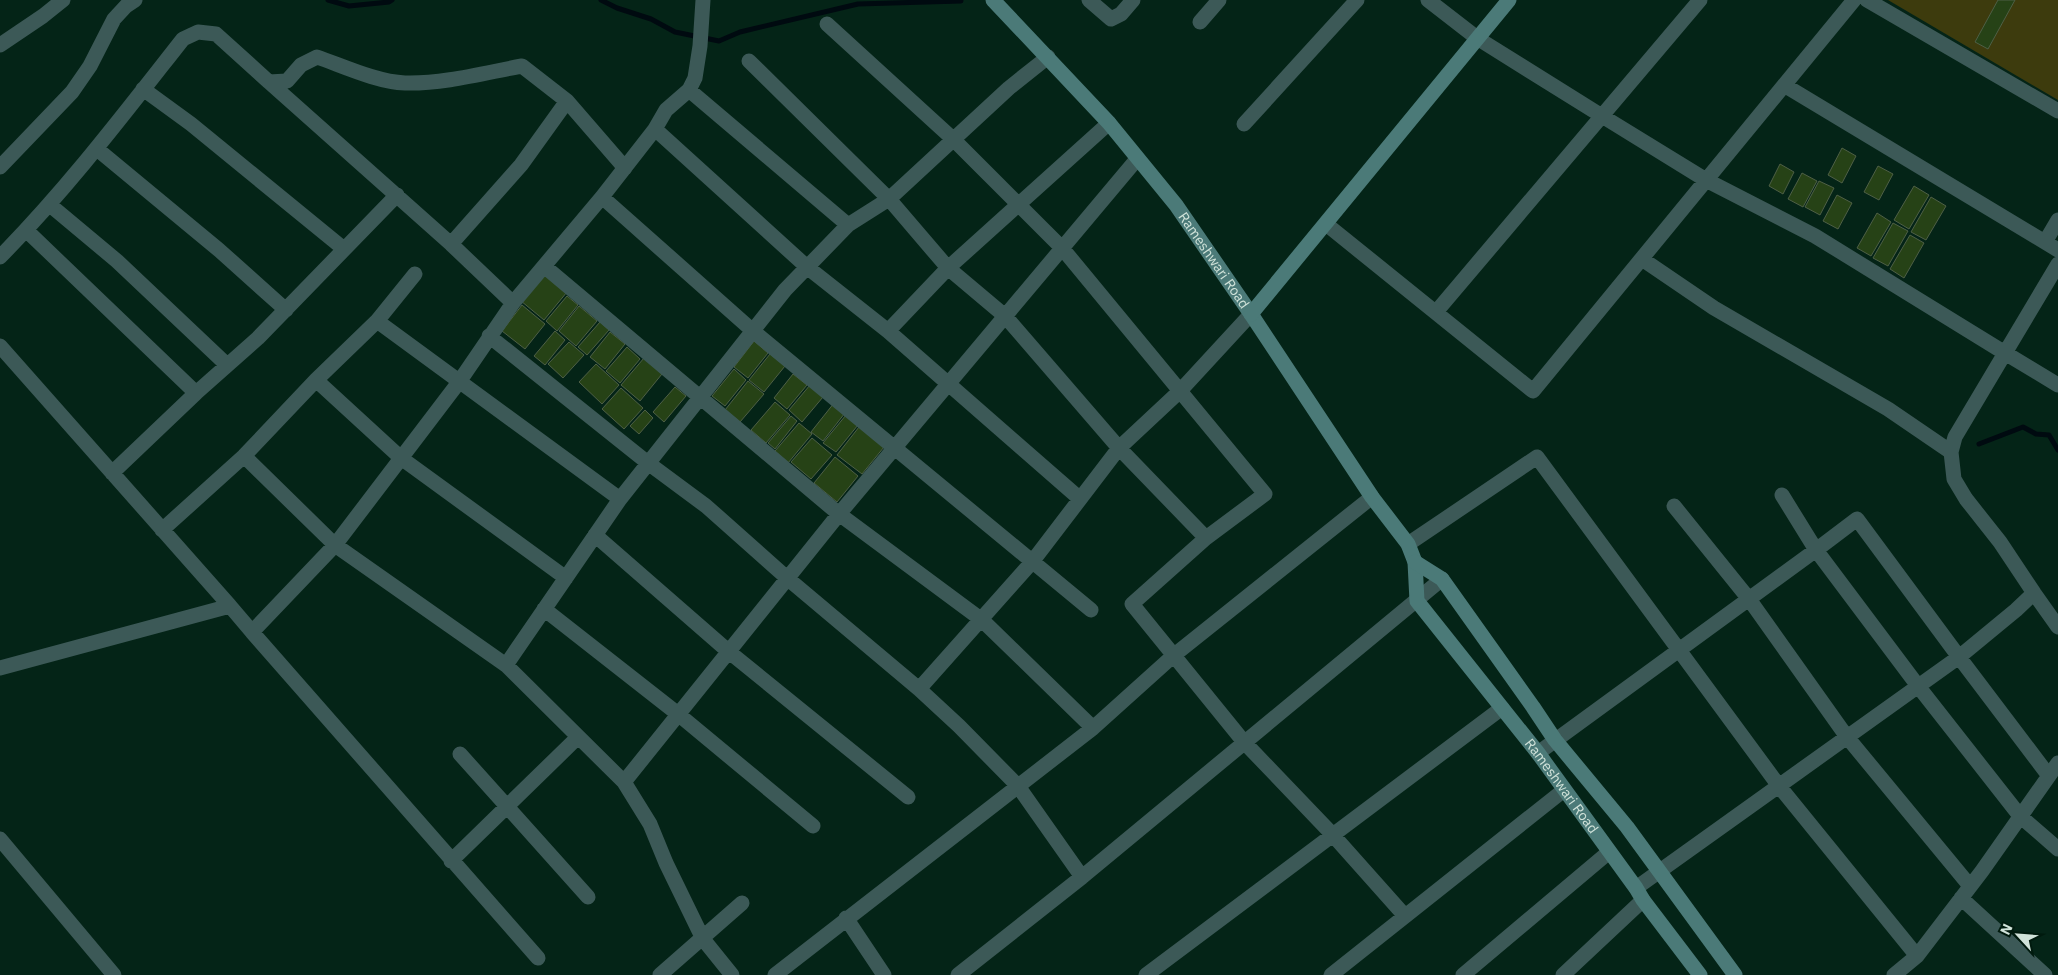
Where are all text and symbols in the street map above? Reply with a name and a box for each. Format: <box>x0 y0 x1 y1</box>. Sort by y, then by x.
street label: Rameshwari Road <box>1174 208 1254 312</box>
street label: Rameshwari Road <box>1521 735 1602 837</box>
north arrow <box>1993 910 2043 960</box>
text: N <box>1996 921 2017 938</box>

